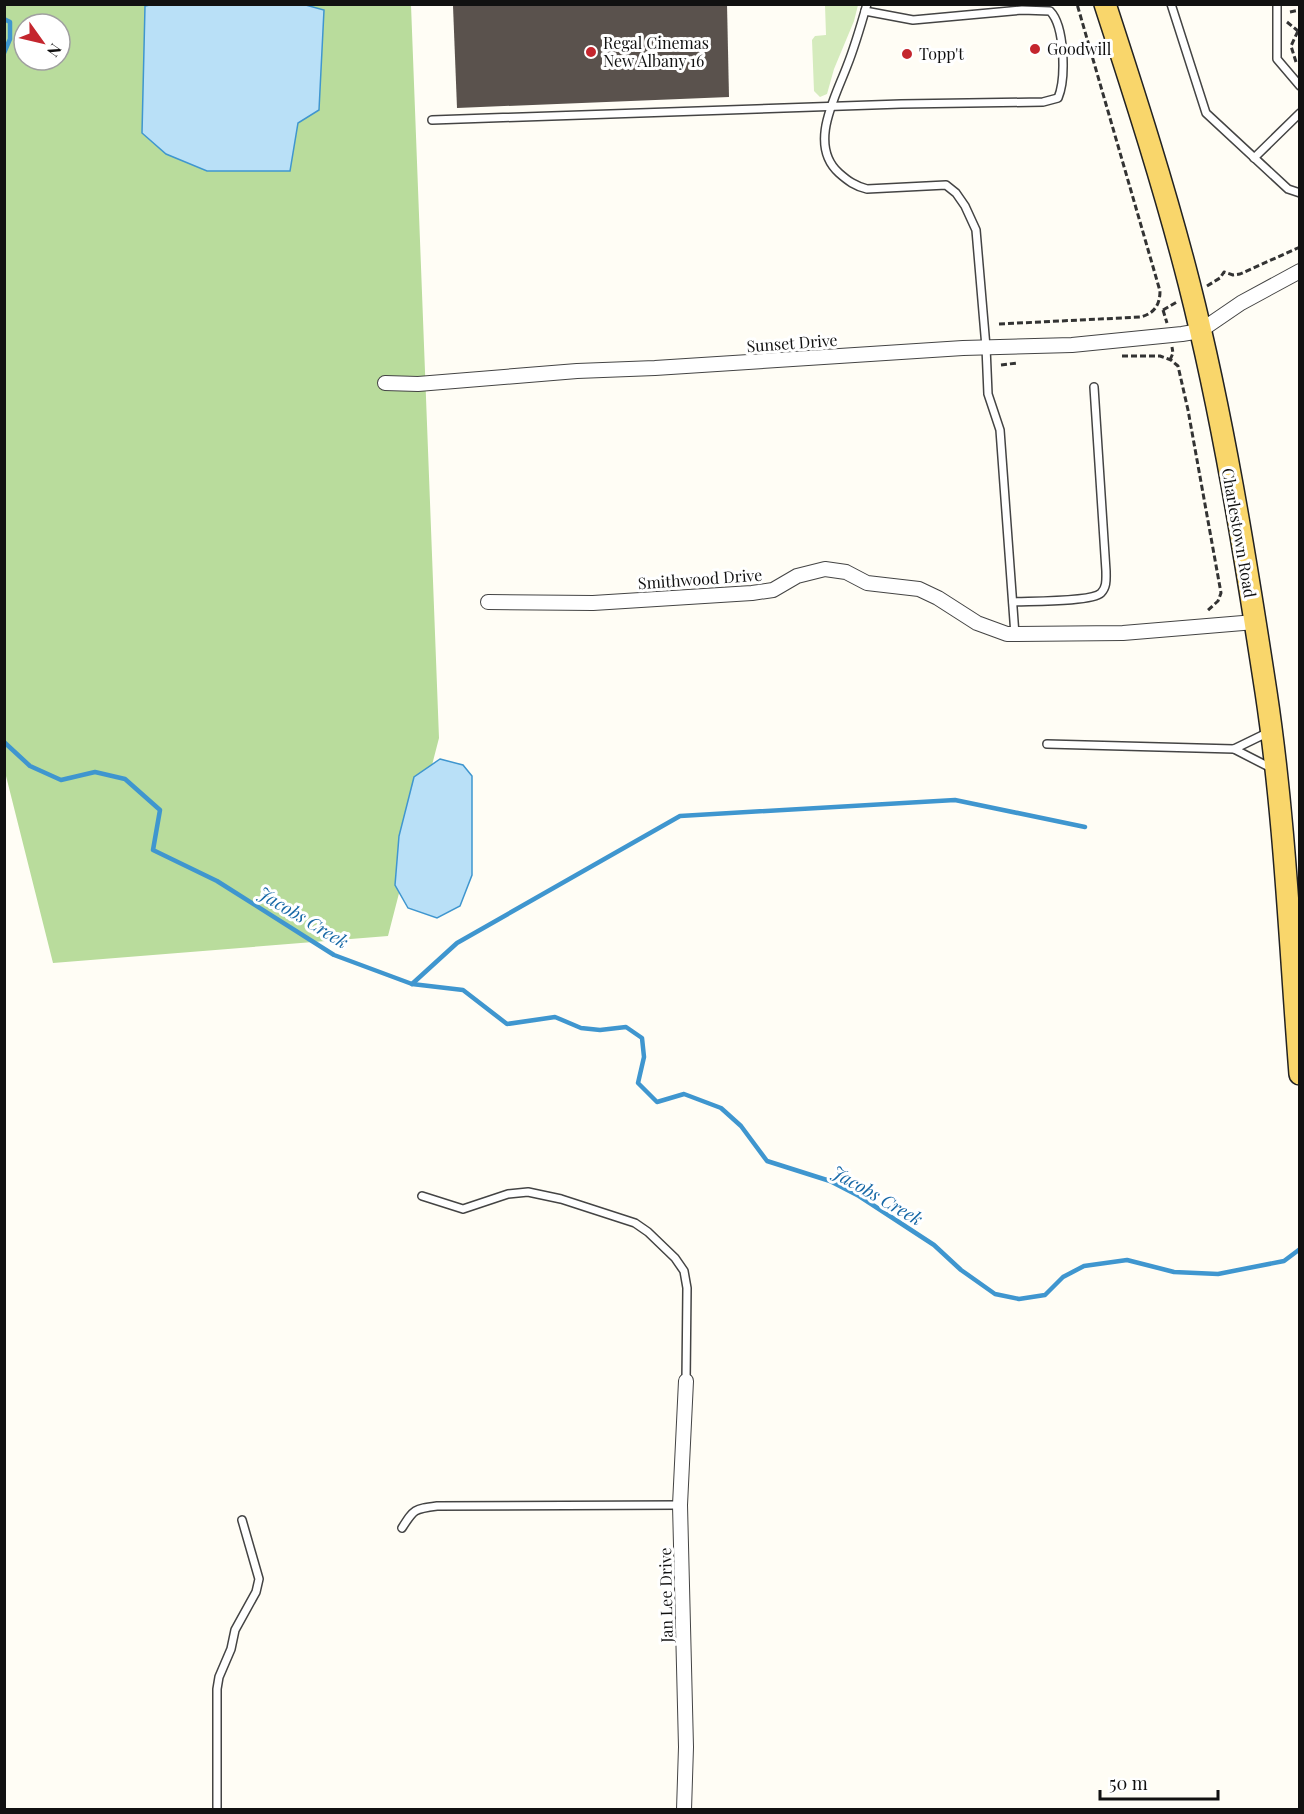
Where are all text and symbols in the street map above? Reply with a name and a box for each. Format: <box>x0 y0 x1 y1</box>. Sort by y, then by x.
north arrow <box>12 12 72 72</box>
place label: Regal Cinemas New Albany 16 <box>603 32 709 71</box>
place label: Goodwill <box>1047 38 1112 59</box>
text: N <box>43 40 67 62</box>
marker: Goodwill <box>1028 42 1042 56</box>
place label: Topp't <box>919 43 964 64</box>
marker: Regal Cinemas New Albany 16 <box>584 45 598 59</box>
marker: Topp't <box>900 47 914 61</box>
street label: Sunset Drive <box>746 329 838 356</box>
street label: Charlestown Road <box>1218 466 1261 599</box>
street label: Smithwood Drive <box>637 564 763 593</box>
water label: Jacobs Creek <box>254 881 353 953</box>
water label: Jacobs Creek <box>828 1159 927 1231</box>
street label: Jan Lee Drive <box>654 1547 677 1644</box>
scale bar <box>1100 1763 1218 1801</box>
text: 50 m <box>1109 1771 1148 1795</box>

